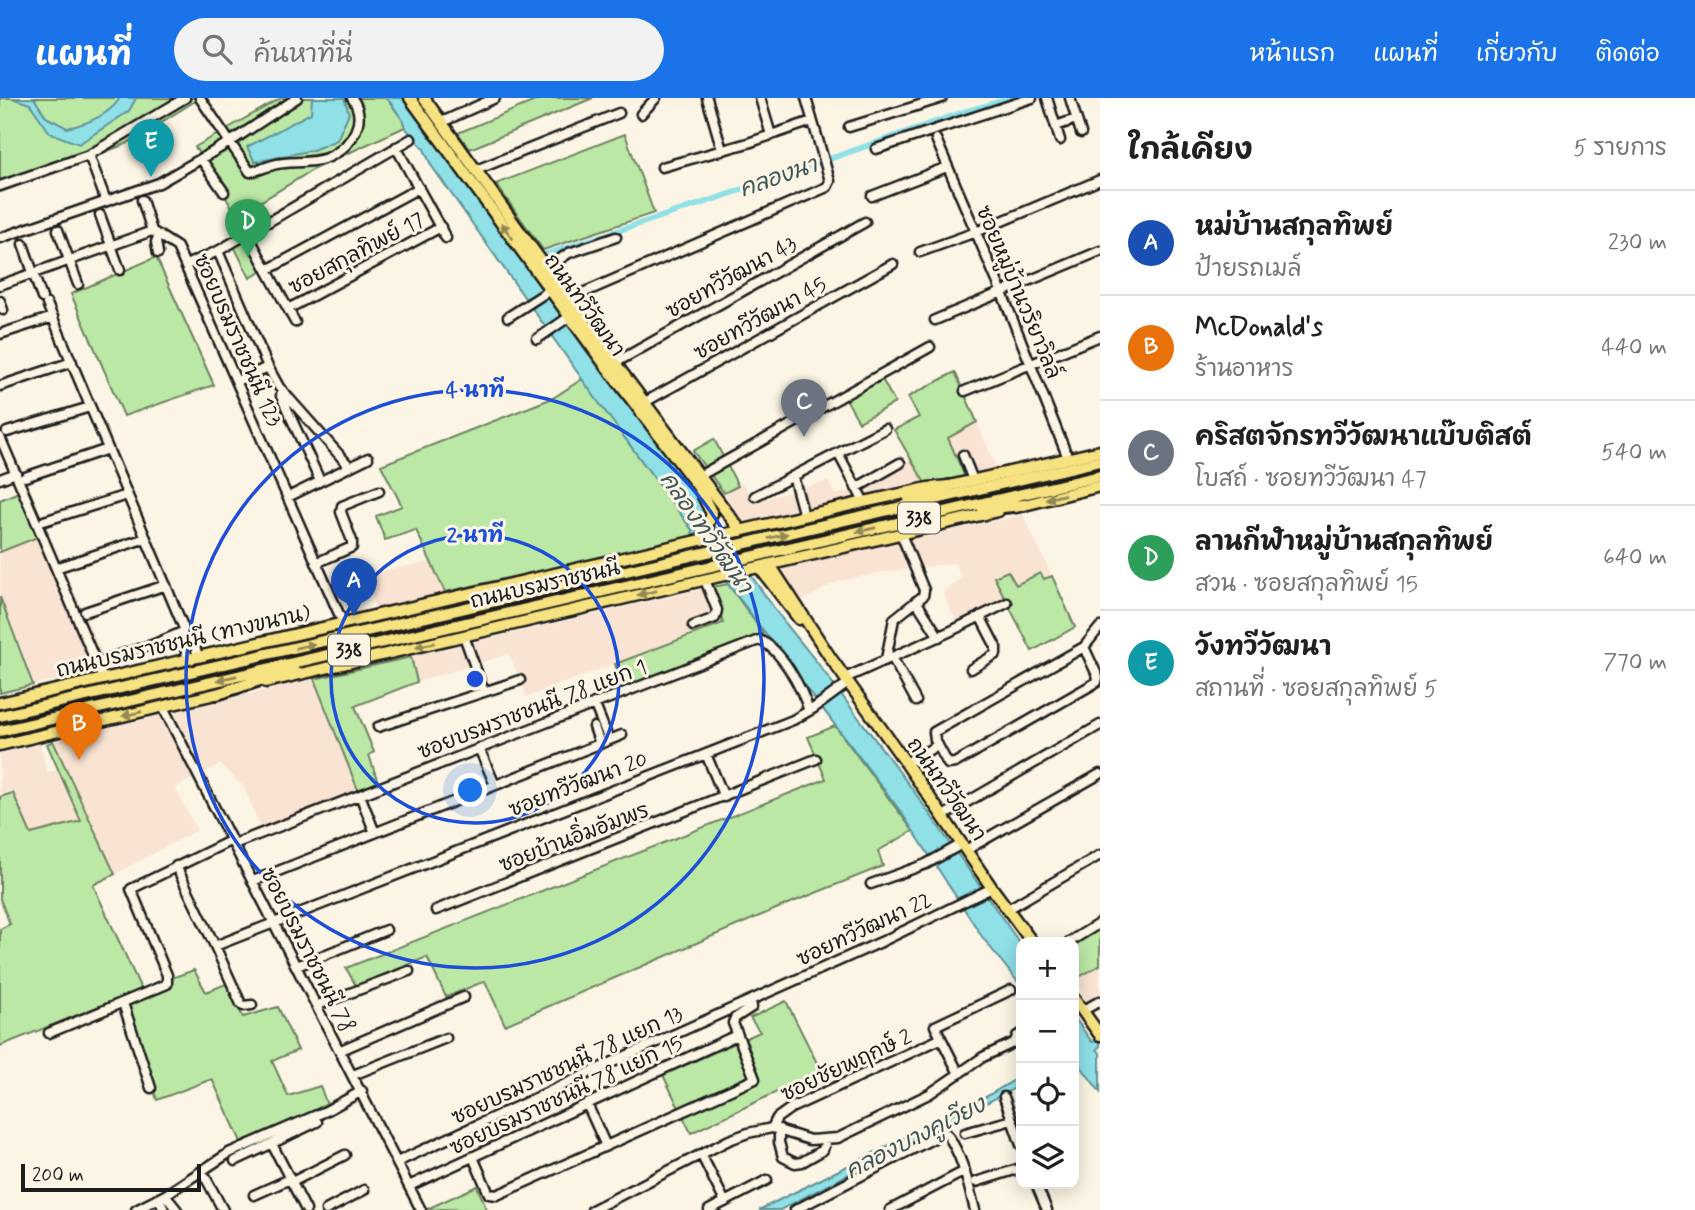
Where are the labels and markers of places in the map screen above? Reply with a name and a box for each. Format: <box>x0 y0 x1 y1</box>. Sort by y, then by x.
pin: E <box>128 119 174 177</box>
pin: D <box>225 199 271 257</box>
pin: C <box>781 379 827 437</box>
pin: A <box>331 558 377 616</box>
centre of rings <box>463 667 487 691</box>
pin: B <box>56 702 102 760</box>

